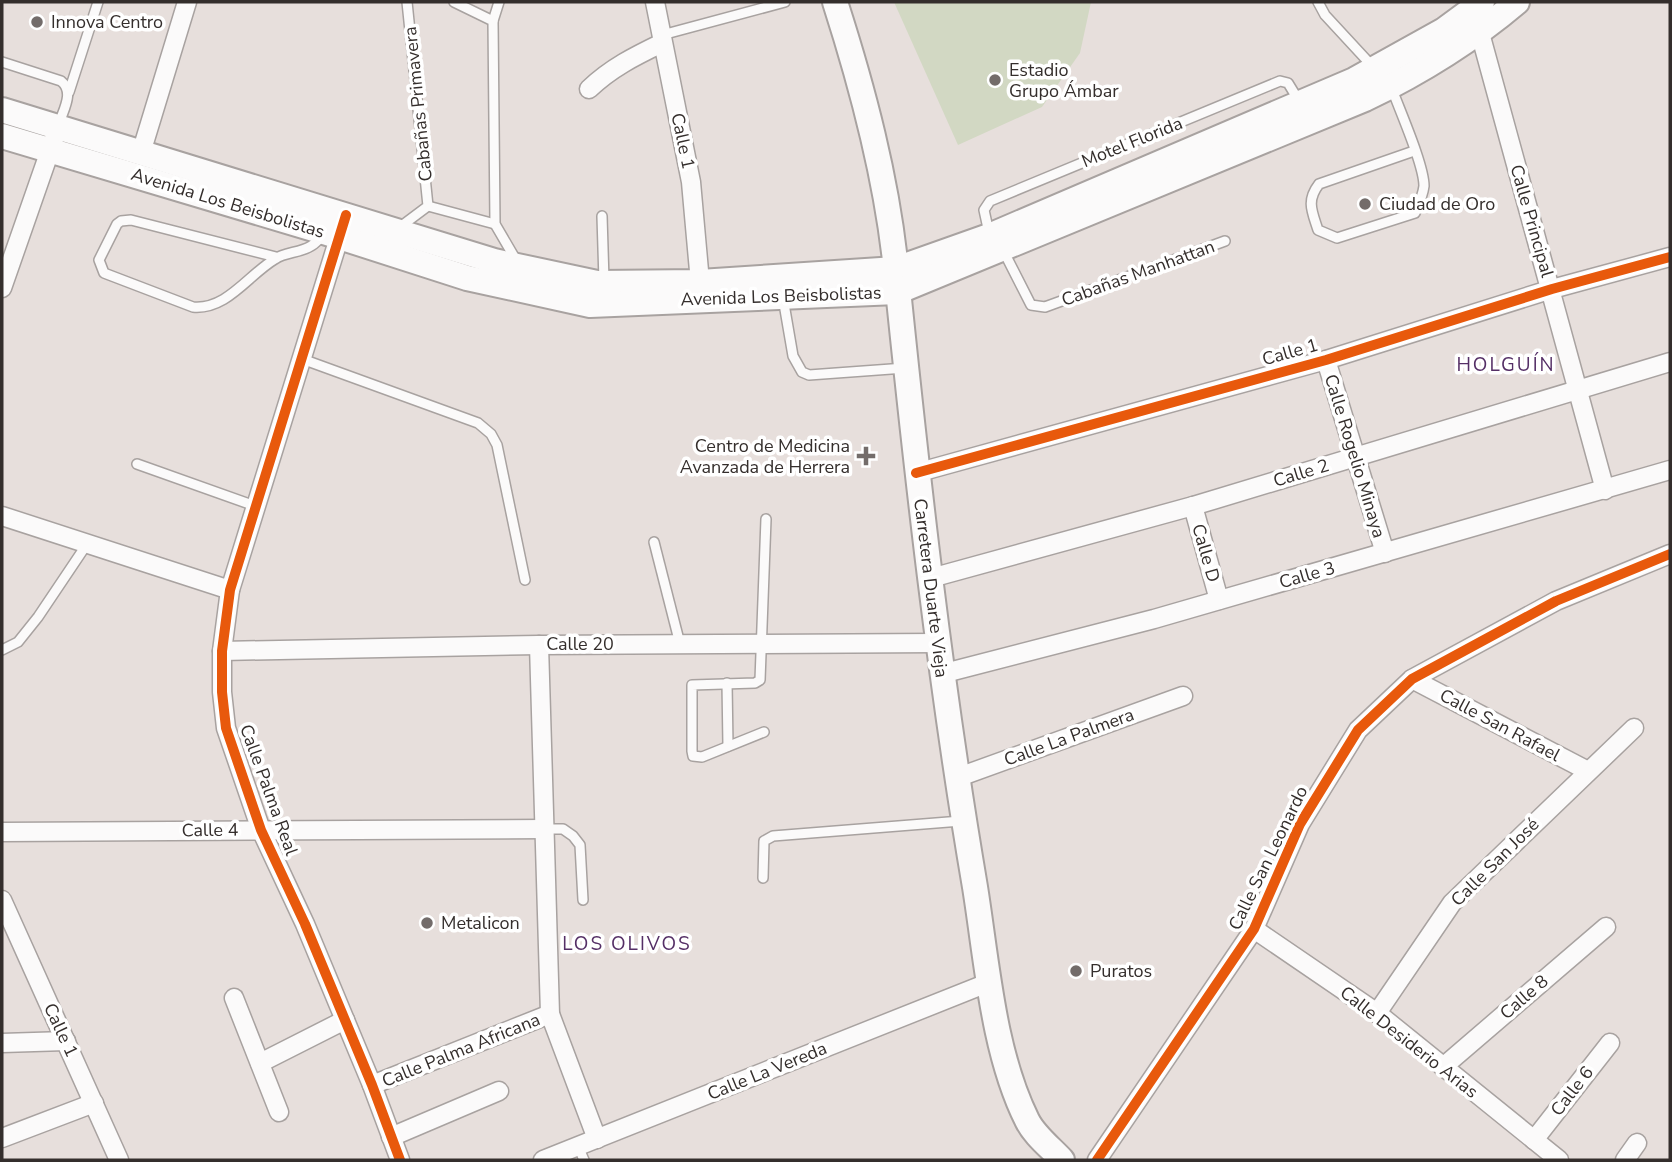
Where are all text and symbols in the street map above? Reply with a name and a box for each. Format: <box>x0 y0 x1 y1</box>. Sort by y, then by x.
place label: Innova Centro <box>51 10 163 34</box>
marker: Innova Centro <box>29 14 45 30</box>
street label: Cabañas Primavera <box>398 25 438 183</box>
place label: Estadio Grupo Ámbar <box>1009 58 1119 103</box>
marker: Estadio Grupo Ámbar <box>987 72 1003 88</box>
street label: Calle 1 <box>665 111 701 171</box>
street label: Motel Florida <box>1078 111 1186 173</box>
street label: Avenida Los Beisbolistas <box>128 162 328 244</box>
street label: Calle Principal <box>1504 162 1560 281</box>
place label: Ciudad de Oro <box>1379 192 1495 216</box>
marker: Ciudad de Oro <box>1357 196 1373 212</box>
street label: Cabañas Manhattan <box>1058 234 1218 312</box>
street label: Avenida Los Beisbolistas <box>680 280 882 312</box>
street label: Calle 1 <box>1259 333 1321 371</box>
district label: HOLGUÍN <box>1456 352 1556 378</box>
street label: Calle Rogelio Minaya <box>1319 371 1391 541</box>
place label: Centro de Medicina Avanzada de Herrera <box>680 434 850 479</box>
marker: Centro de Medicina Avanzada de Herrera <box>856 446 876 466</box>
street label: Calle 2 <box>1270 453 1332 493</box>
street label: Carretera Duarte Vieja <box>908 497 954 679</box>
street label: Calle D <box>1186 521 1226 585</box>
street label: Calle 3 <box>1276 556 1338 594</box>
street label: Calle 20 <box>546 632 614 656</box>
street label: Calle San Rafael <box>1435 683 1565 767</box>
street label: Calle La Palmera <box>1001 702 1137 772</box>
street label: Calle Palma Real <box>234 721 304 859</box>
street label: Calle San Leonardo <box>1223 782 1313 934</box>
street label: Calle San José <box>1446 813 1544 911</box>
street label: Calle 4 <box>181 818 239 842</box>
place label: Metalicon <box>441 911 520 935</box>
marker: Metalicon <box>419 915 435 931</box>
district label: LOS OLIVOS <box>562 931 692 957</box>
place label: Puratos <box>1090 959 1152 983</box>
marker: Puratos <box>1068 963 1084 979</box>
street label: Calle 8 <box>1495 969 1553 1025</box>
street label: Calle Desiderio Arias <box>1335 980 1483 1104</box>
street label: Calle 1 <box>38 999 84 1061</box>
street label: Calle Palma Africana <box>378 1007 544 1093</box>
street label: Calle La Vereda <box>704 1036 830 1106</box>
street label: Calle 6 <box>1545 1061 1599 1121</box>

